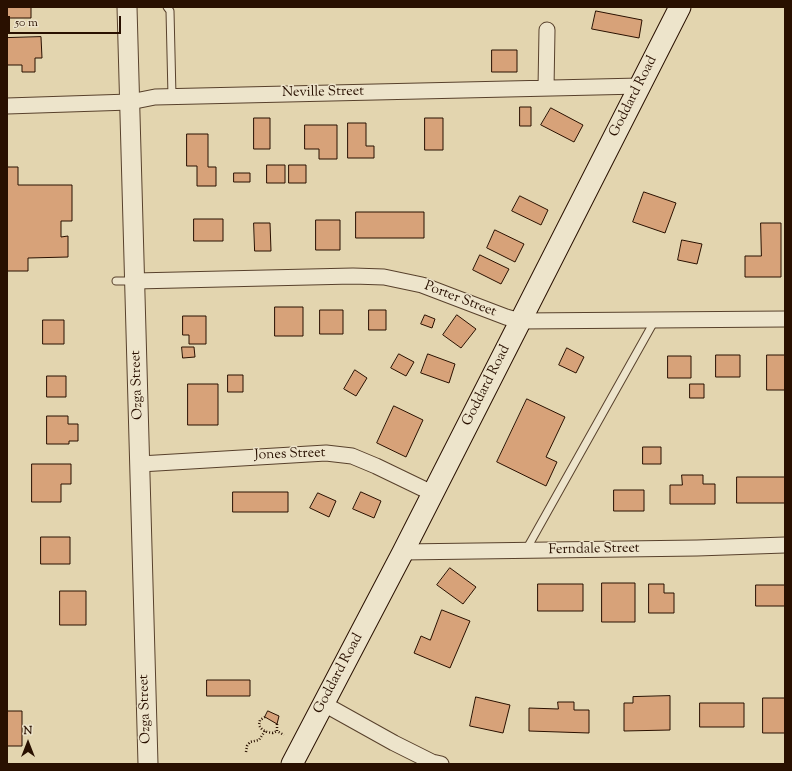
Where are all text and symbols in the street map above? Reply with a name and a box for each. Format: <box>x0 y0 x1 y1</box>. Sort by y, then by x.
scale bar <box>10 8 123 34</box>
text: 50 m <box>15 14 38 32</box>
street label: Goddard Road <box>606 54 662 140</box>
street label: Neville Street <box>282 84 364 102</box>
street label: Porter Street <box>422 279 498 321</box>
street label: Goddard Road <box>459 343 515 429</box>
street label: Ozga Street <box>128 350 148 420</box>
street label: Jones Street <box>254 445 326 465</box>
street label: Ferndale Street <box>548 541 640 559</box>
street label: Goddard Road <box>311 631 367 717</box>
street label: Ozga Street <box>136 674 156 744</box>
north arrow <box>8 723 48 763</box>
text: N <box>24 723 32 739</box>

